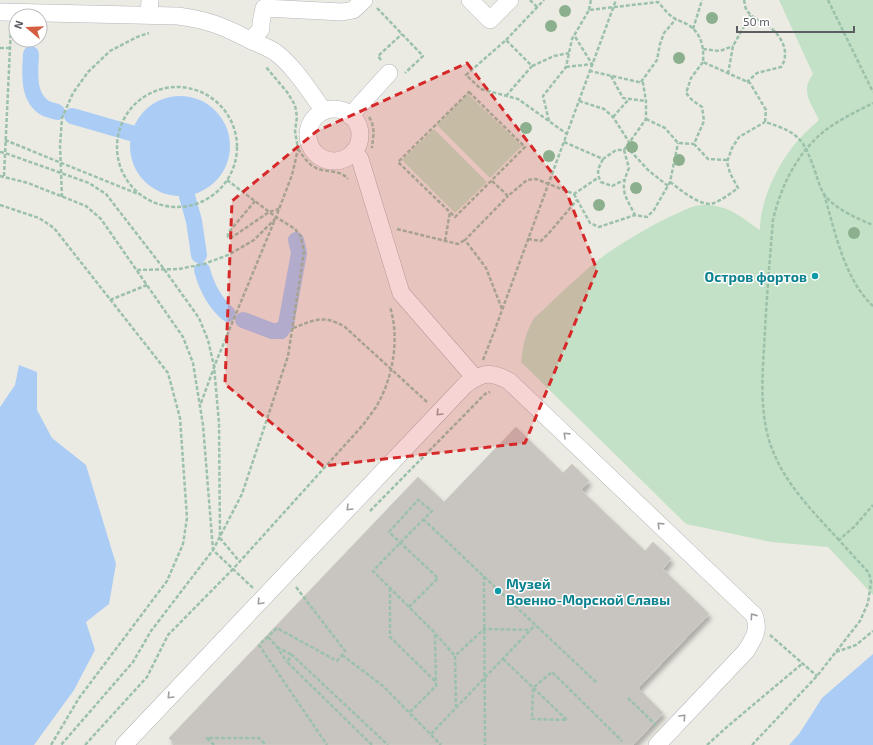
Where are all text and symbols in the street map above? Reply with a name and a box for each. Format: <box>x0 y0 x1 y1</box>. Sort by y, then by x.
north arrow <box>8 8 48 48</box>
scale bar <box>737 8 854 34</box>
text: 50 m <box>743 14 770 28</box>
text: N <box>11 19 26 30</box>
place label: Остров фортов <box>705 268 807 285</box>
marker: Остров фортов <box>810 271 820 281</box>
one-way arrow <box>436 408 443 416</box>
one-way arrow <box>563 432 571 440</box>
one-way arrow <box>347 503 354 510</box>
one-way arrow <box>657 522 665 530</box>
place label: Музей Военно-Морской Славы <box>506 575 670 608</box>
marker: Музей Военно-Морской Славы <box>493 586 503 596</box>
one-way arrow <box>257 597 264 605</box>
one-way arrow <box>750 613 758 620</box>
one-way arrow <box>167 691 175 699</box>
one-way arrow <box>679 714 686 722</box>

